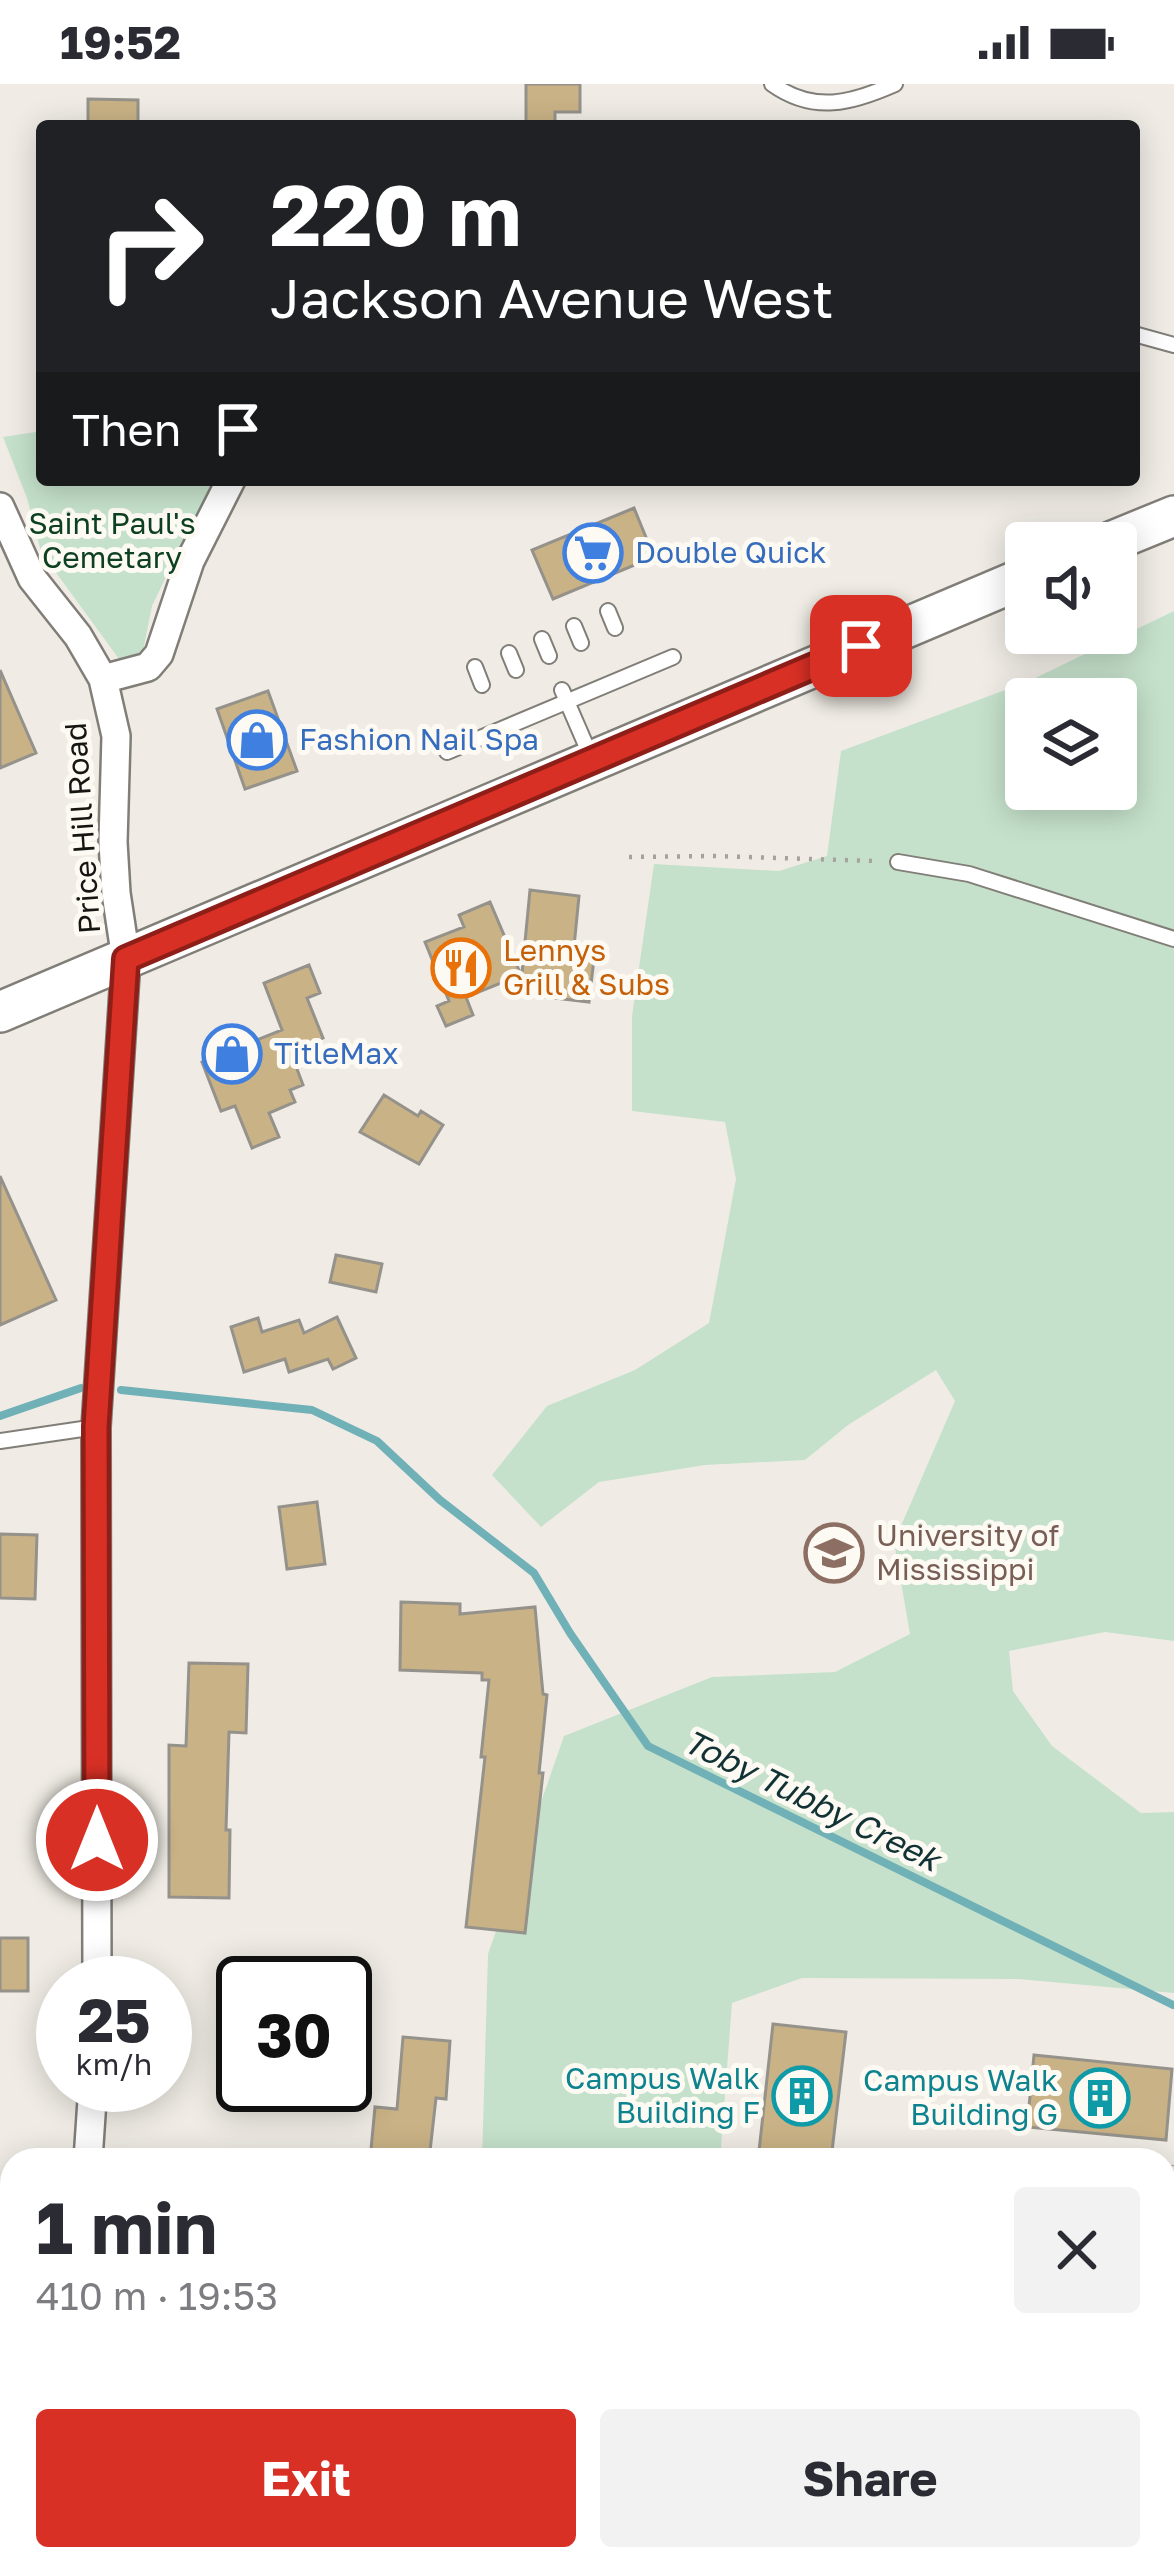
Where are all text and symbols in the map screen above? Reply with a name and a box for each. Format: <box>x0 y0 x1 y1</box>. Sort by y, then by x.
text: 19:52 <box>60 15 181 69</box>
text: 220 m <box>270 164 522 264</box>
icon: right <box>72 168 228 324</box>
text: Jackson Avenue West <box>270 265 834 330</box>
icon: arrive <box>205 396 271 462</box>
text: Then <box>72 402 181 456</box>
park label: Saint Paul's Cemetary <box>28 505 196 575</box>
supermarket icon: Double Quick <box>562 522 624 584</box>
map controls <box>1005 522 1137 810</box>
button: sound <box>1005 522 1137 654</box>
place label: Double Quick <box>635 534 827 570</box>
pin <box>810 595 912 697</box>
icon: arrive <box>828 613 894 679</box>
button: layers <box>1005 678 1137 810</box>
shop icon: Fashion Nail Spa <box>226 709 288 771</box>
street label: Price Hill Road <box>57 721 107 935</box>
place label: Fashion Nail Spa <box>299 721 539 757</box>
place label: Lennys Grill & Subs <box>503 932 670 1002</box>
restaurant icon: Lennys Grill & Subs <box>430 937 492 999</box>
shop icon: TitleMax <box>201 1023 263 1085</box>
place label: TitleMax <box>274 1035 399 1071</box>
place label: University of Mississippi <box>876 1517 1059 1587</box>
school or university icon: University of Mississippi <box>803 1522 865 1584</box>
water label: Toby Tubby Creek <box>678 1721 949 1880</box>
position arrow <box>34 1777 160 1903</box>
speed limit sign: 30 <box>216 1956 372 2112</box>
text: 25 <box>77 1983 151 2055</box>
text: km/h <box>76 2046 152 2082</box>
place label: Campus Walk Building F <box>565 2060 760 2130</box>
place label: Campus Walk Building G <box>863 2062 1058 2132</box>
building icon: Campus Walk Building F <box>771 2065 833 2127</box>
building icon: Campus Walk Building G <box>1069 2067 1131 2129</box>
text: 1 min <box>36 2183 217 2270</box>
button: close <box>1014 2187 1140 2313</box>
text: 410 m · 19:53 <box>36 2272 278 2319</box>
button: Exit <box>36 2409 576 2547</box>
button: Share <box>600 2409 1140 2547</box>

